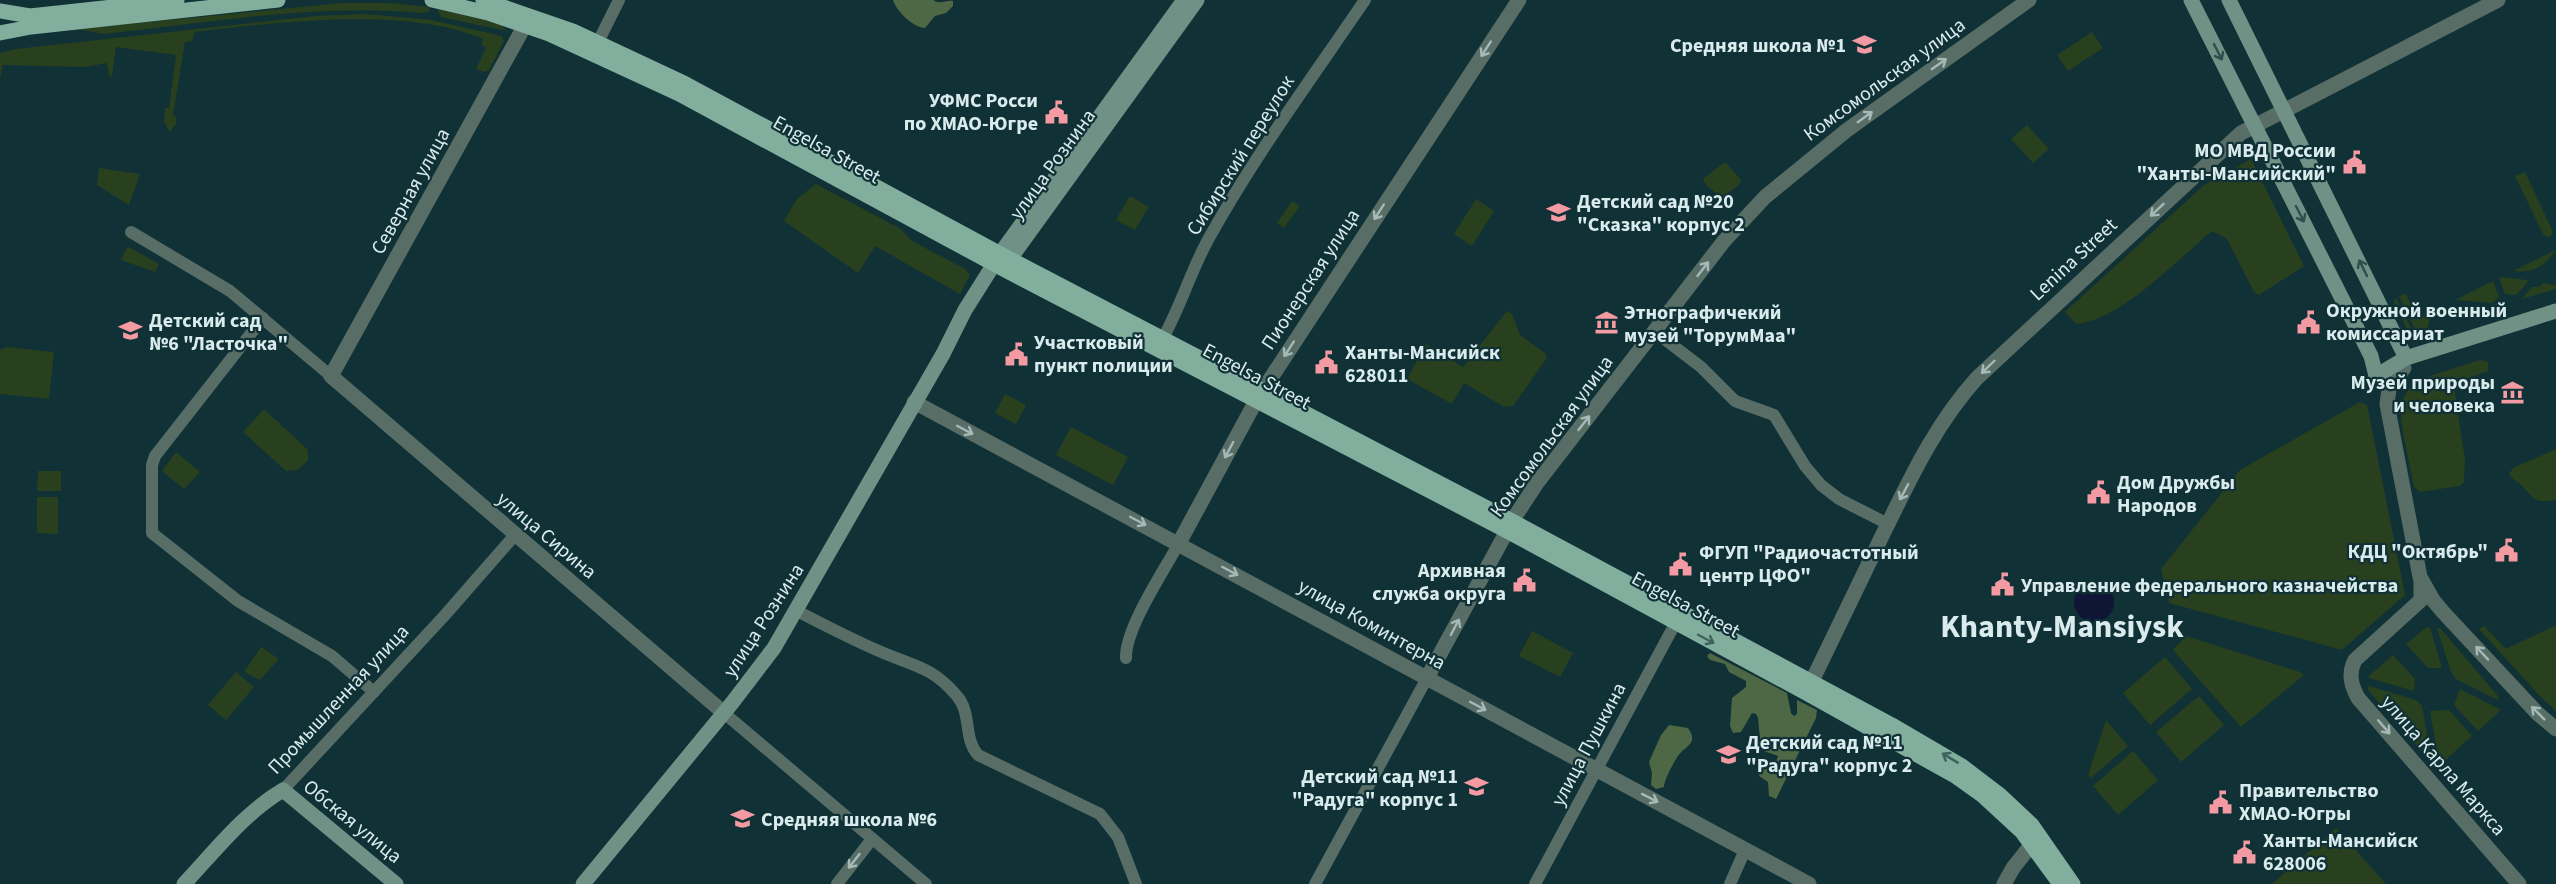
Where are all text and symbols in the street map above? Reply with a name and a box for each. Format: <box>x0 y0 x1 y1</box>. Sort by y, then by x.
street label: Комсомольская улица <box>1798 11 1971 148</box>
place label: Средняя школа №1 <box>1670 32 1846 60</box>
school or university icon: Средняя школа №1 <box>1851 32 1877 58</box>
one-way arrow <box>1480 40 1492 57</box>
one-way arrow <box>2212 43 2224 61</box>
one-way arrow <box>1931 58 1947 71</box>
street label: Сибирский переулок <box>1180 70 1302 241</box>
place label: УФМС Росси по ХМАО-Югре <box>904 87 1038 138</box>
public building icon: УФМС Росси по ХМАО-Югре <box>1043 99 1069 125</box>
street label: улица Рознина <box>1003 103 1103 226</box>
street label: Engelsa Street <box>768 109 885 191</box>
one-way arrow <box>1857 111 1873 123</box>
street label: Северная улица <box>365 123 457 260</box>
place label: МО МВД России "Ханты-Мансийский" <box>2136 137 2336 188</box>
public building icon: МО МВД России "Ханты-Мансийский" <box>2341 149 2367 175</box>
place label: Детский сад №20 "Сказка" корпус 2 <box>1577 188 1745 239</box>
school or university icon: Детский сад №20 "Сказка" корпус 2 <box>1546 199 1572 225</box>
one-way arrow <box>1373 203 1385 219</box>
one-way arrow <box>2149 203 2164 217</box>
street label: Пионерская улица <box>1255 204 1367 355</box>
one-way arrow <box>2294 205 2306 223</box>
street label: Lenina Street <box>2024 212 2124 308</box>
one-way arrow <box>2356 259 2368 277</box>
one-way arrow <box>1697 261 1709 277</box>
place label: Окружной военный комиссариат <box>2326 297 2507 348</box>
place label: Этнографичекий музей "ТорумМаа" <box>1624 299 1796 350</box>
place label: Детский сад №6 "Ласточка" <box>149 307 288 358</box>
public building icon: Окружной военный комиссариат <box>2295 309 2321 335</box>
museum icon: Этнографичекий музей "ТорумМаа" <box>1593 310 1619 336</box>
school or university icon: Детский сад №6 "Ласточка" <box>118 318 144 344</box>
place label: Участковый пункт полиции <box>1034 329 1173 380</box>
street label: Engelsa Street <box>1197 337 1316 417</box>
place label: Ханты-Мансийск 628011 <box>1345 339 1500 390</box>
one-way arrow <box>1283 340 1296 357</box>
public building icon: Участковый пункт полиции <box>1003 341 1029 367</box>
public building icon: Ханты-Мансийск 628011 <box>1314 350 1340 376</box>
street label: Комсомольская улица <box>1483 350 1620 523</box>
one-way arrow <box>1981 360 1996 374</box>
place label: Музей природы и человека <box>2351 369 2495 420</box>
museum icon: Музей природы и человека <box>2500 380 2526 406</box>
one-way arrow <box>1577 415 1590 431</box>
one-way arrow <box>956 425 974 436</box>
one-way arrow <box>1223 441 1234 459</box>
place label: Дом Дружбы Народов <box>2117 469 2235 520</box>
public building icon: Дом Дружбы Народов <box>2086 480 2112 506</box>
one-way arrow <box>1898 482 1909 500</box>
street label: улица Сирина <box>490 486 602 586</box>
one-way arrow <box>1129 515 1146 527</box>
place label: КДЦ "Октябрь" <box>2347 538 2488 566</box>
public building icon: КДЦ "Октябрь" <box>2493 538 2519 564</box>
place label: ФГУП "Радиочастотный центр ЦФО" <box>1699 539 1919 590</box>
public building icon: ФГУП "Радиочастотный центр ЦФО" <box>1668 551 1694 577</box>
place label: Архивная служба округа <box>1372 557 1506 608</box>
street label: улица Рознина <box>716 558 811 683</box>
street label: Engelsa Street <box>1626 565 1745 645</box>
one-way arrow <box>1221 566 1239 577</box>
public building icon: Архивная служба округа <box>1511 568 1537 594</box>
public building icon: Управление федерального казначейства <box>1990 572 2016 598</box>
place label: Управление федерального казначейства <box>2021 572 2398 600</box>
street label: улица Коминтерна <box>1292 573 1451 677</box>
district label: Khanty-Mansiysk <box>1940 604 2184 650</box>
one-way arrow <box>1450 618 1461 636</box>
street label: Промышленная улица <box>262 619 416 781</box>
one-way arrow <box>1697 633 1714 645</box>
one-way arrow <box>2475 645 2489 660</box>
street label: улица Пушкина <box>1545 678 1633 811</box>
street label: улица Карла Маркса <box>2374 689 2512 842</box>
one-way arrow <box>1469 701 1487 712</box>
one-way arrow <box>2531 706 2546 721</box>
one-way arrow <box>2377 719 2391 734</box>
place label: Детский сад №11 "Радуга" корпус 2 <box>1746 729 1912 780</box>
school or university icon: Детский сад №11 "Радуга" корпус 2 <box>1715 741 1741 767</box>
one-way arrow <box>1942 752 1959 764</box>
place label: Детский сад №11 "Радуга" корпус 1 <box>1292 763 1458 814</box>
street label: Обская улица <box>297 773 408 870</box>
school or university icon: Детский сад №11 "Радуга" корпус 1 <box>1463 774 1489 800</box>
place label: Правительство ХМАО-Югры <box>2239 777 2379 828</box>
public building icon: Правительство ХМАО-Югры <box>2208 789 2234 815</box>
one-way arrow <box>1641 793 1659 804</box>
school or university icon: Средняя школа №6 <box>730 806 756 832</box>
place label: Средняя школа №6 <box>761 806 937 834</box>
place label: Ханты-Мансийск 628006 <box>2263 827 2418 878</box>
public building icon: Ханты-Мансийск 628006 <box>2232 839 2258 865</box>
one-way arrow <box>848 853 861 869</box>

